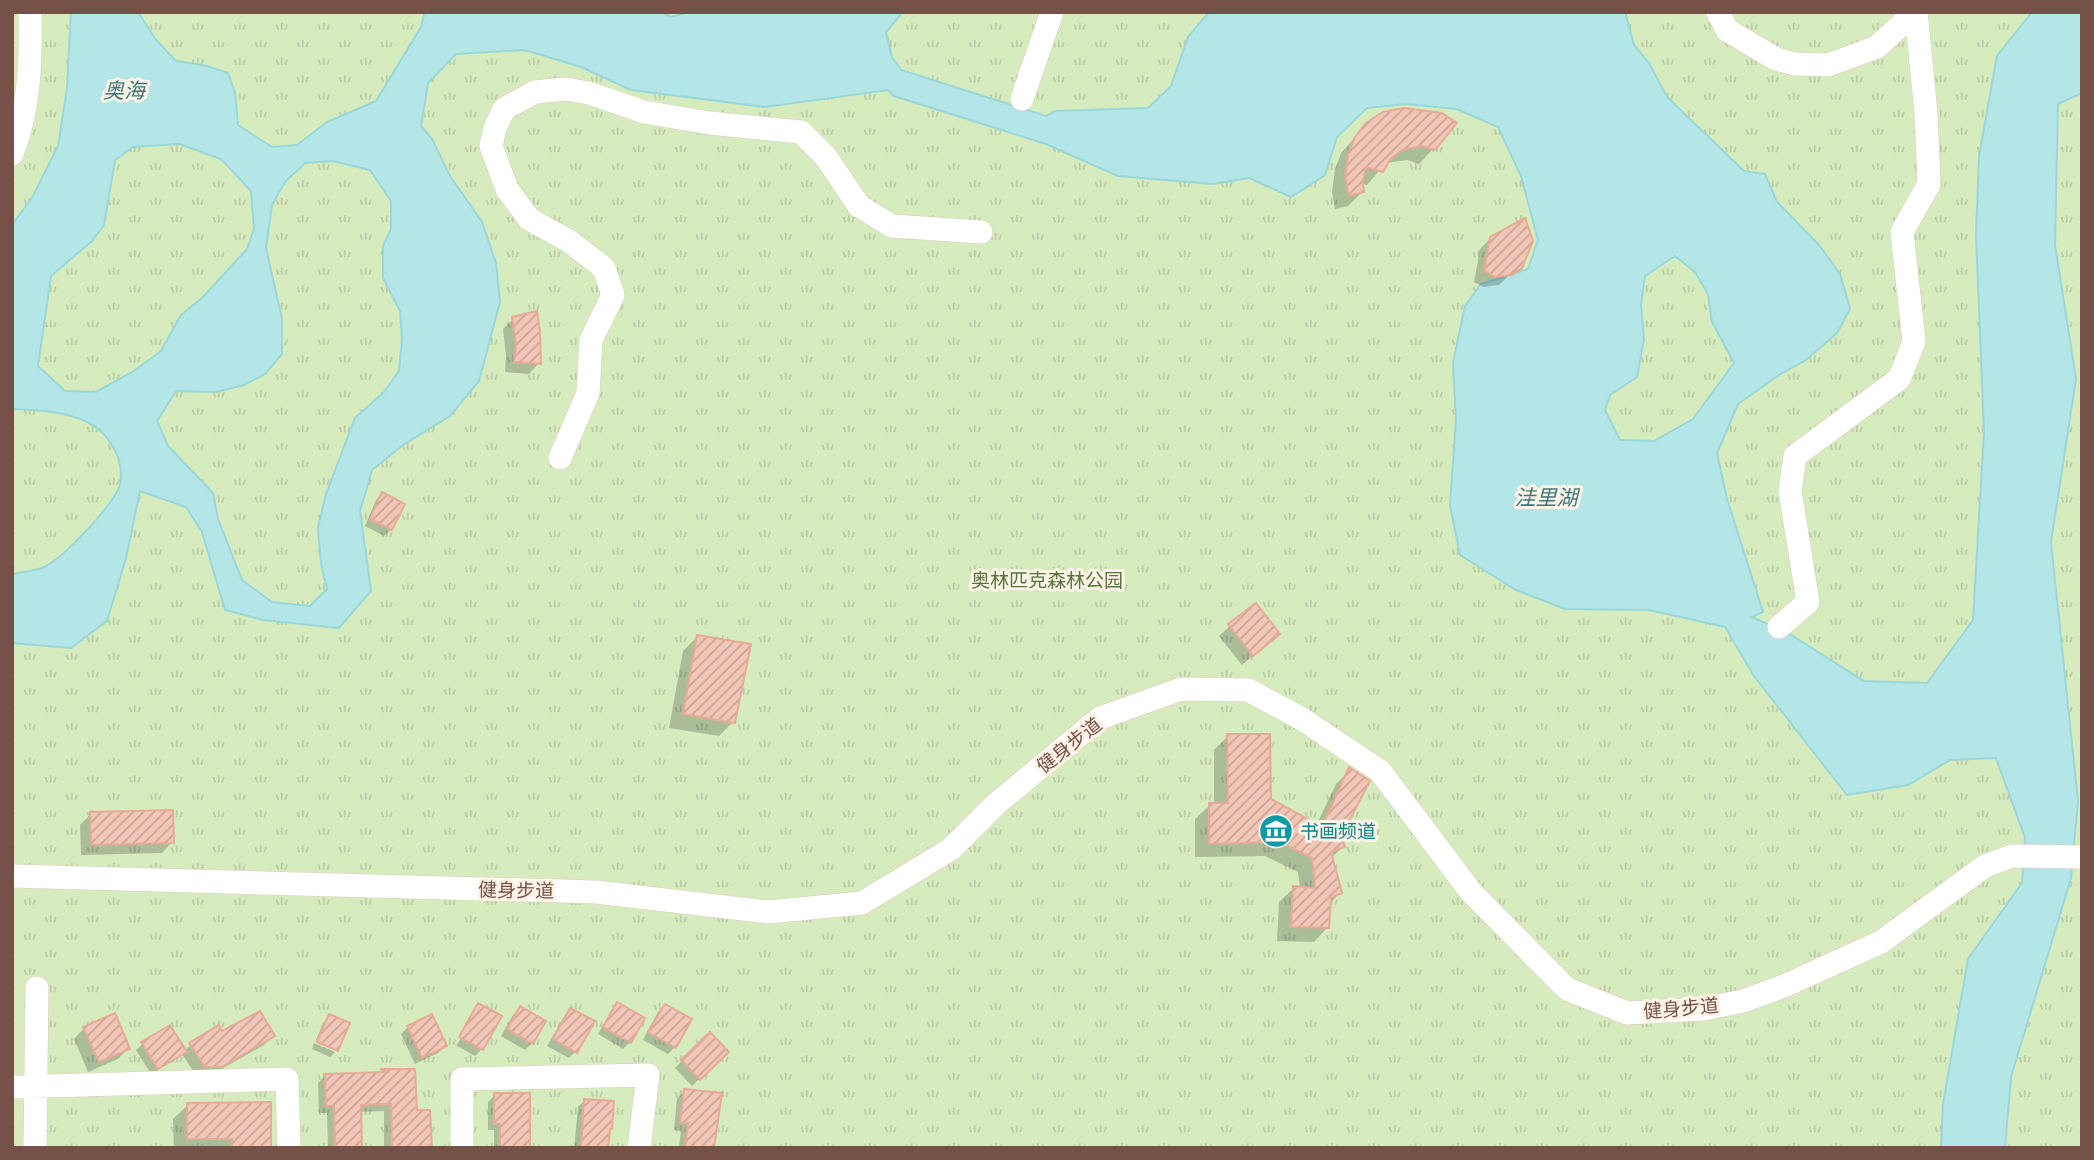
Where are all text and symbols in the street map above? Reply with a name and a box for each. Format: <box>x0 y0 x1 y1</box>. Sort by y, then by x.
water label: 奥海 <box>103 78 148 103</box>
water label: 洼里湖 <box>1515 485 1580 510</box>
park label: 奥林匹克森林公园 <box>971 569 1123 592</box>
street label: 健身步道 <box>1032 713 1106 778</box>
museum icon: 书画频道 <box>1257 812 1295 850</box>
place label: 书画频道 <box>1300 820 1376 843</box>
street label: 健身步道 <box>478 878 554 903</box>
street label: 健身步道 <box>1642 994 1720 1023</box>

